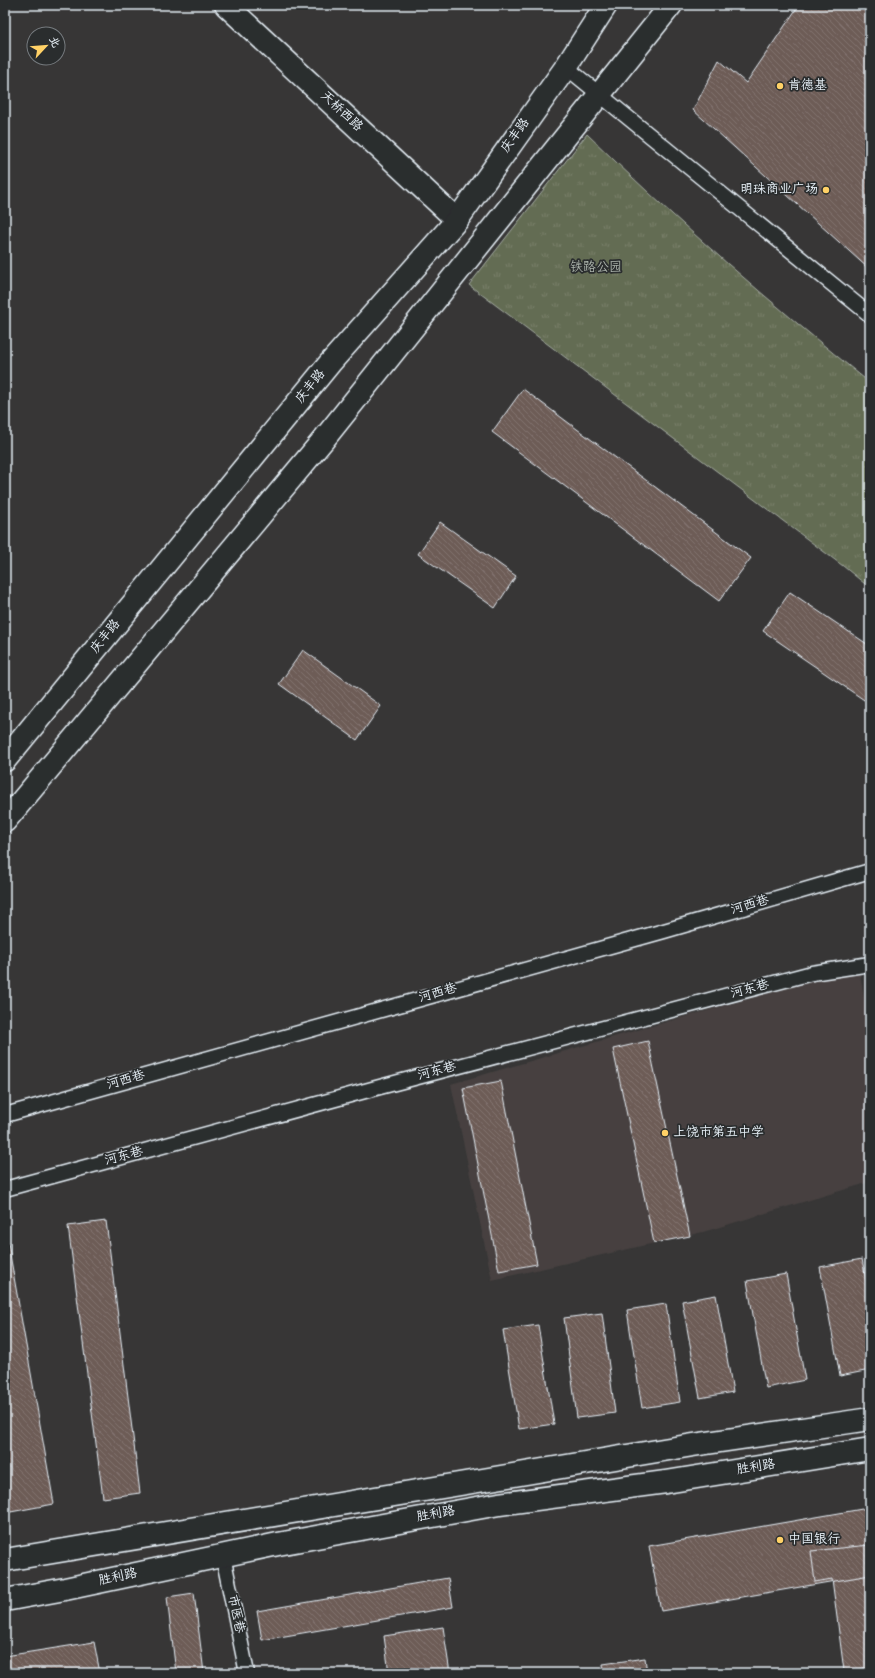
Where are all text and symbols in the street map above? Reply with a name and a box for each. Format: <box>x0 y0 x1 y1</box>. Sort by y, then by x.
north arrow <box>26 26 66 66</box>
text: 北 <box>44 34 63 51</box>
place label: 肯德基 <box>788 77 827 96</box>
marker: 肯德基 <box>775 81 785 91</box>
street label: 天桥西路 <box>316 87 366 137</box>
street label: 庆丰路 <box>497 115 535 157</box>
place label: 明珠商业广场 <box>740 181 818 200</box>
marker: 明珠商业广场 <box>821 185 831 195</box>
park label: 铁路公园 <box>570 259 622 278</box>
street label: 庆丰路 <box>291 366 331 408</box>
street label: 庆丰路 <box>86 616 126 658</box>
street label: 河西巷 <box>729 891 771 921</box>
street label: 河东巷 <box>729 976 771 1004</box>
street label: 河西巷 <box>417 979 459 1009</box>
street label: 河东巷 <box>416 1058 458 1086</box>
street label: 河西巷 <box>105 1066 147 1096</box>
place label: 上饶市第五中学 <box>673 1124 764 1143</box>
marker: 上饶市第五中学 <box>660 1128 670 1138</box>
street label: 河东巷 <box>103 1143 145 1171</box>
street label: 胜利路 <box>735 1456 777 1480</box>
street label: 胜利路 <box>415 1502 457 1528</box>
place label: 中国银行 <box>788 1531 840 1550</box>
marker: 中国银行 <box>775 1535 785 1545</box>
street label: 胜利路 <box>97 1565 139 1591</box>
street label: 市医巷 <box>222 1593 248 1635</box>

